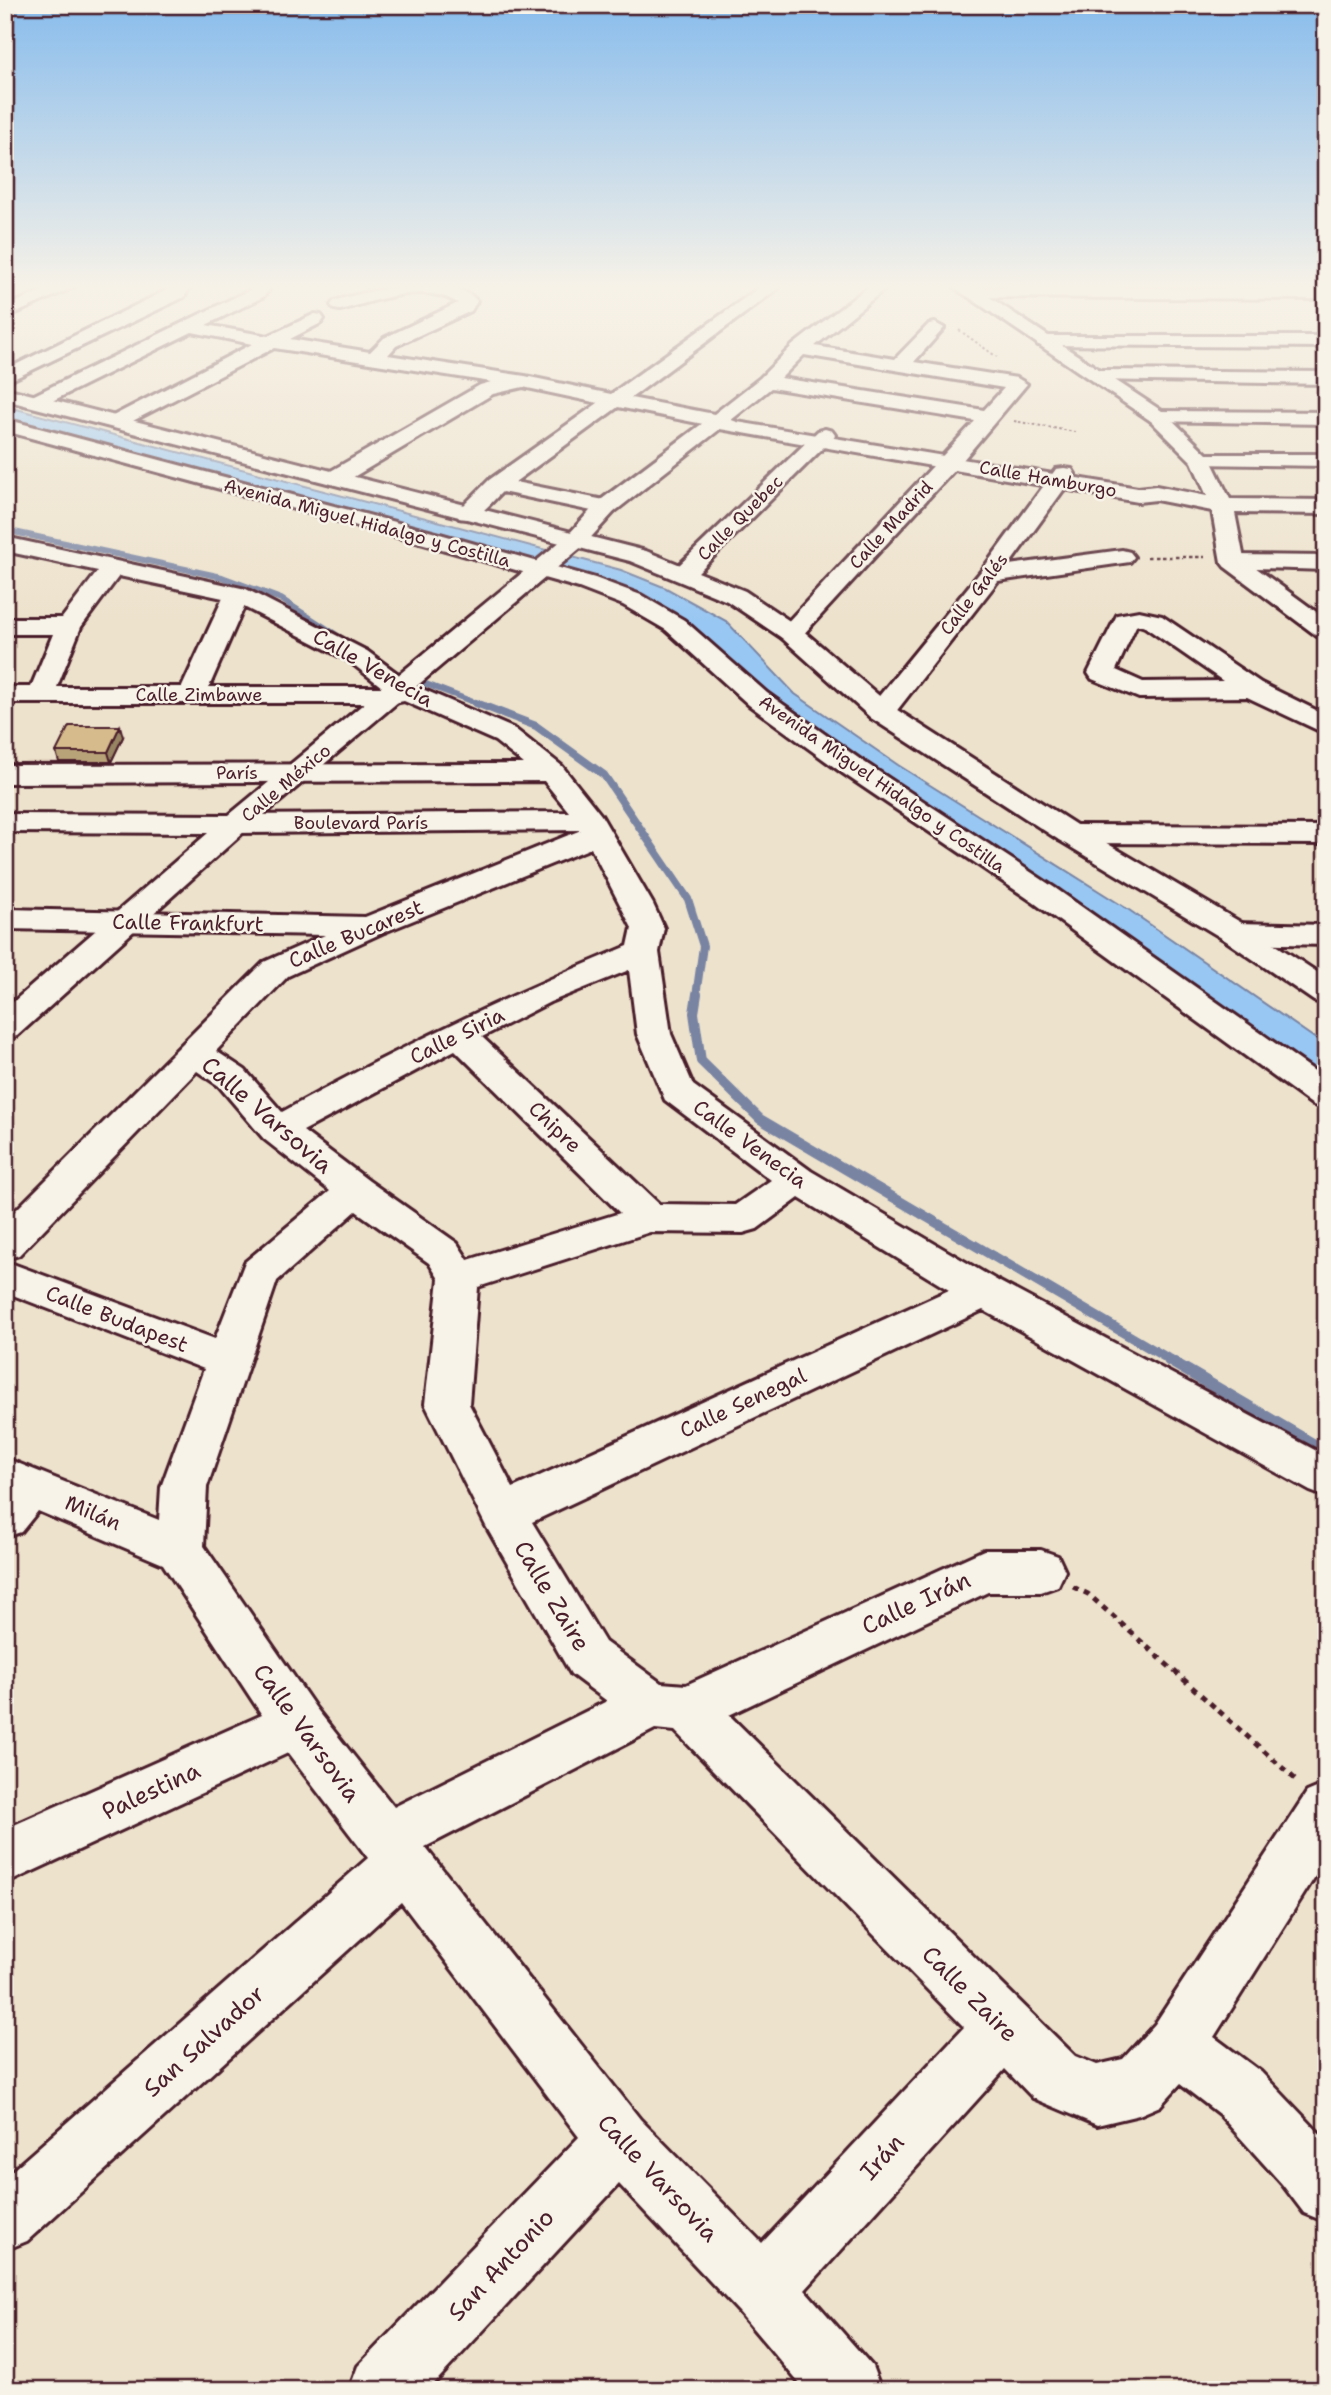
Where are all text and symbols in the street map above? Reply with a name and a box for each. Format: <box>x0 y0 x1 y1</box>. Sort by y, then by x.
street label: Calle Hamburgo <box>977 455 1119 503</box>
street label: Calle Quebec <box>692 470 788 566</box>
street label: Avenida Miguel Hidalgo y Costilla <box>221 473 513 573</box>
street label: Calle Madrid <box>844 476 938 574</box>
street label: Calle Galés <box>934 548 1014 640</box>
street label: Calle Venecia <box>308 622 438 714</box>
street label: Calle Zimbawe <box>135 683 263 707</box>
street label: Avenida Miguel Hidalgo y Costilla <box>754 689 1010 879</box>
street label: Calle México <box>236 738 336 828</box>
street label: París <box>216 761 258 785</box>
street label: Boulevard París <box>294 811 428 835</box>
street label: Calle Bucarest <box>284 893 428 975</box>
street label: Calle Frankfurt <box>112 908 264 938</box>
street label: Calle Siria <box>405 1001 509 1071</box>
street label: Calle Varsovia <box>195 1049 339 1181</box>
street label: Calle Venecia <box>687 1093 813 1195</box>
street label: Chipre <box>522 1095 588 1159</box>
street label: Calle Budapest <box>42 1279 192 1359</box>
street label: Calle Senegal <box>675 1361 811 1445</box>
street label: Milán <box>61 1489 125 1537</box>
street label: Calle Zaire <box>506 1535 598 1657</box>
street label: Calle Irán <box>856 1564 976 1642</box>
street label: Calle Varsovia <box>246 1657 368 1809</box>
street label: Palestina <box>97 1754 206 1828</box>
street label: Calle Zaire <box>915 1939 1025 2049</box>
street label: San Salvador <box>136 1978 272 2104</box>
street label: Calle Varsovia <box>590 2107 726 2249</box>
street label: Irán <box>853 2127 911 2187</box>
street label: San Antonio <box>441 2202 561 2328</box>

